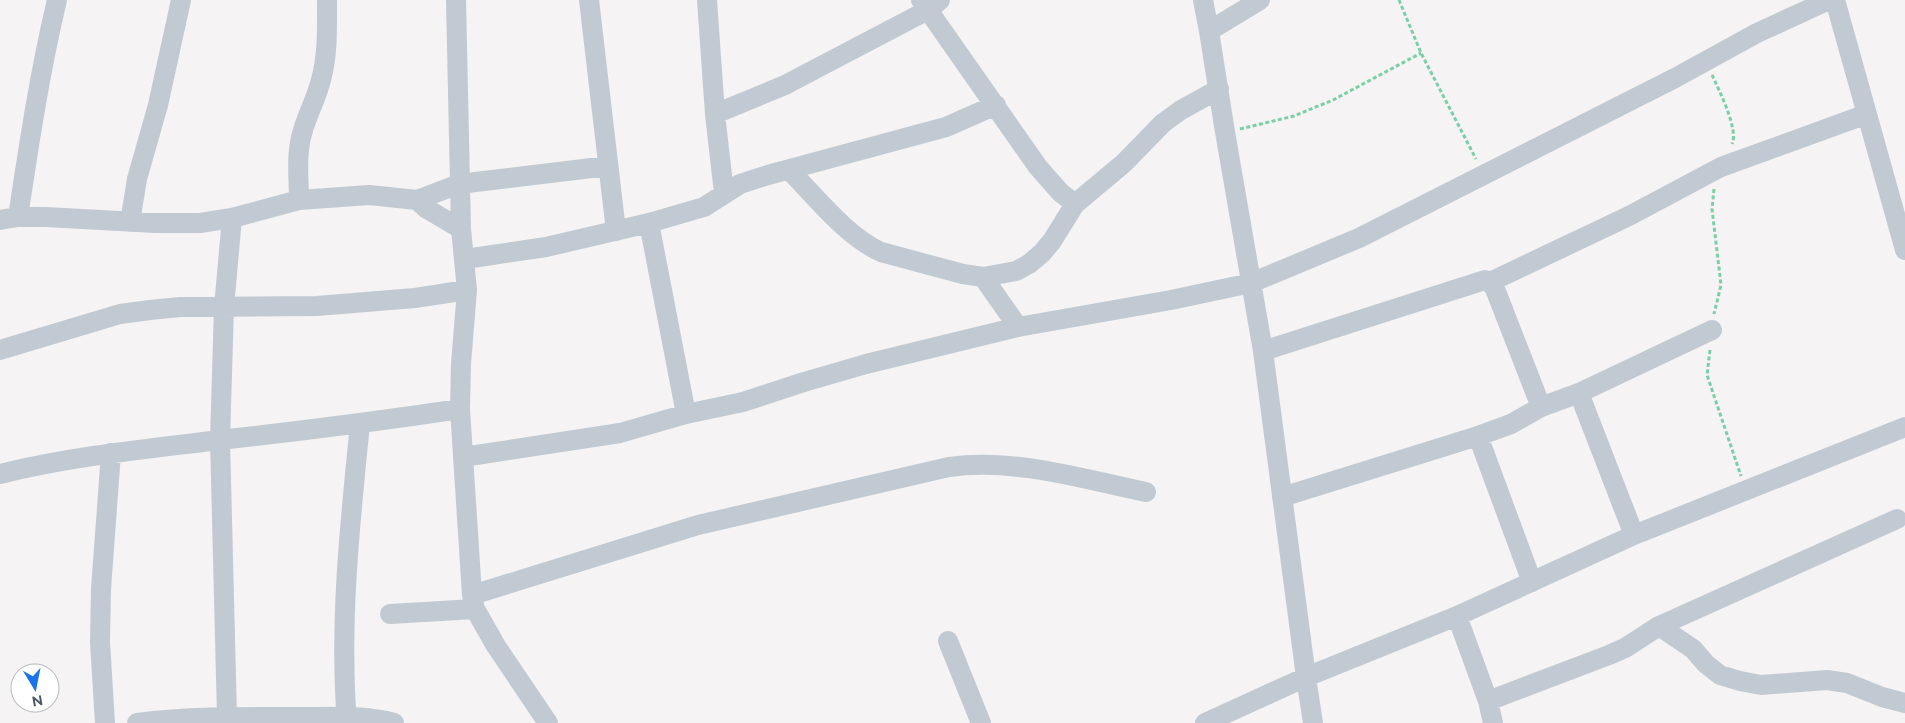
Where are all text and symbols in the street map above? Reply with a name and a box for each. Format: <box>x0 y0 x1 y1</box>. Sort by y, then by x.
north arrow <box>10 663 60 713</box>
text: N <box>31 692 44 710</box>

